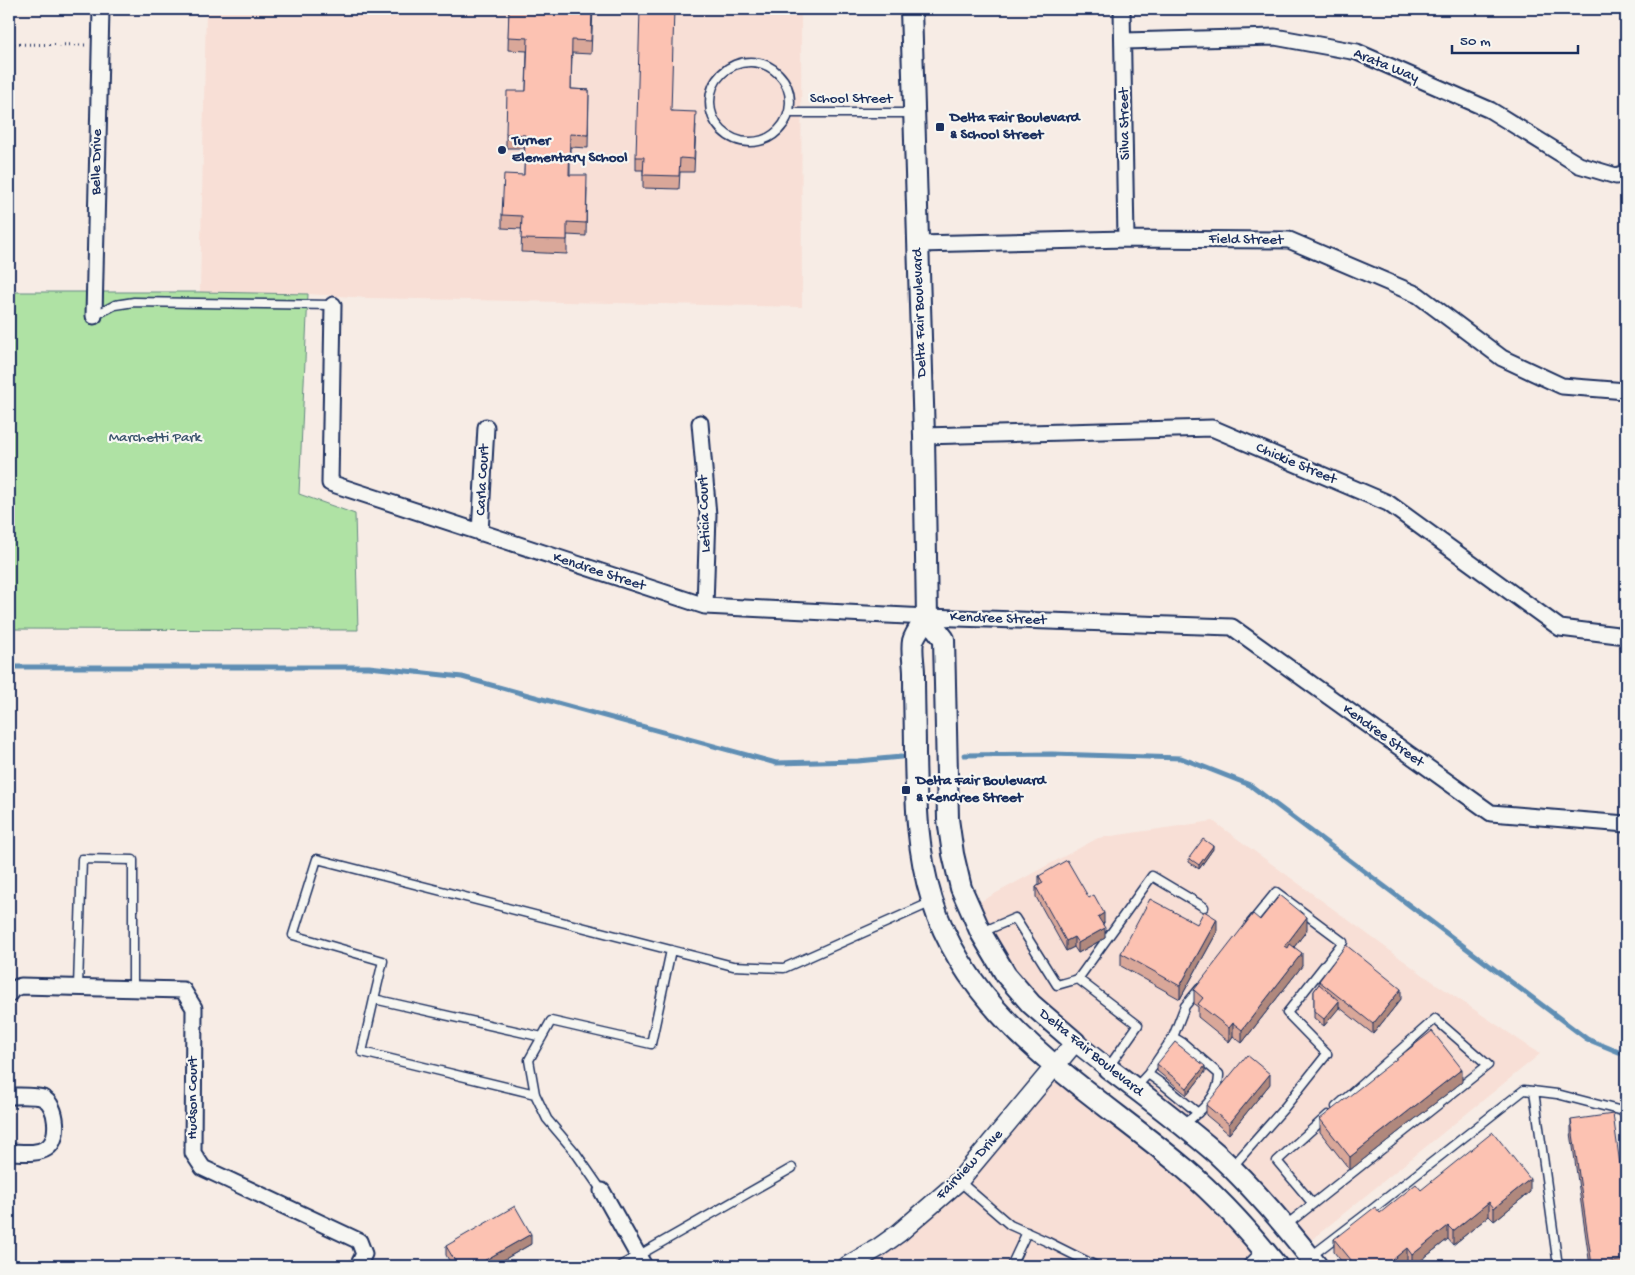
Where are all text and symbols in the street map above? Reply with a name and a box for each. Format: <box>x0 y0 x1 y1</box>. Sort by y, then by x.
scale bar <box>1452 22 1579 54</box>
text: 50 m <box>1460 33 1491 51</box>
street label: Arata Way <box>1351 45 1422 87</box>
street label: Silva Street <box>1115 86 1135 160</box>
street label: School Street <box>810 90 894 108</box>
place label: Delta Fair Boulevard & School Street <box>948 109 1082 144</box>
marker: Delta Fair Boulevard & School Street <box>934 121 946 133</box>
street label: Belle Drive <box>87 129 107 196</box>
place label: Turner Elementary School <box>511 132 628 167</box>
marker: Turner Elementary School <box>496 144 508 156</box>
street label: Field Street <box>1208 230 1285 250</box>
street label: Delta Fair Boulevard <box>909 247 931 379</box>
park label: Marchetti Park <box>109 429 203 447</box>
street label: Chickie Street <box>1253 439 1341 490</box>
street label: Carla Court <box>472 442 494 516</box>
street label: Leticia Court <box>695 473 715 553</box>
street label: Kendree Street <box>550 549 649 596</box>
street label: Kendree Street <box>950 608 1048 630</box>
street label: Kendree Street <box>1339 700 1429 773</box>
place label: Delta Fair Boulevard & Kendree Street <box>914 772 1048 807</box>
marker: Delta Fair Boulevard & Kendree Street <box>900 784 912 796</box>
street label: Delta Fair Boulevard <box>1034 1005 1148 1102</box>
street label: Hudson Court <box>184 1055 202 1139</box>
street label: Fairview Drive <box>932 1126 1007 1205</box>

